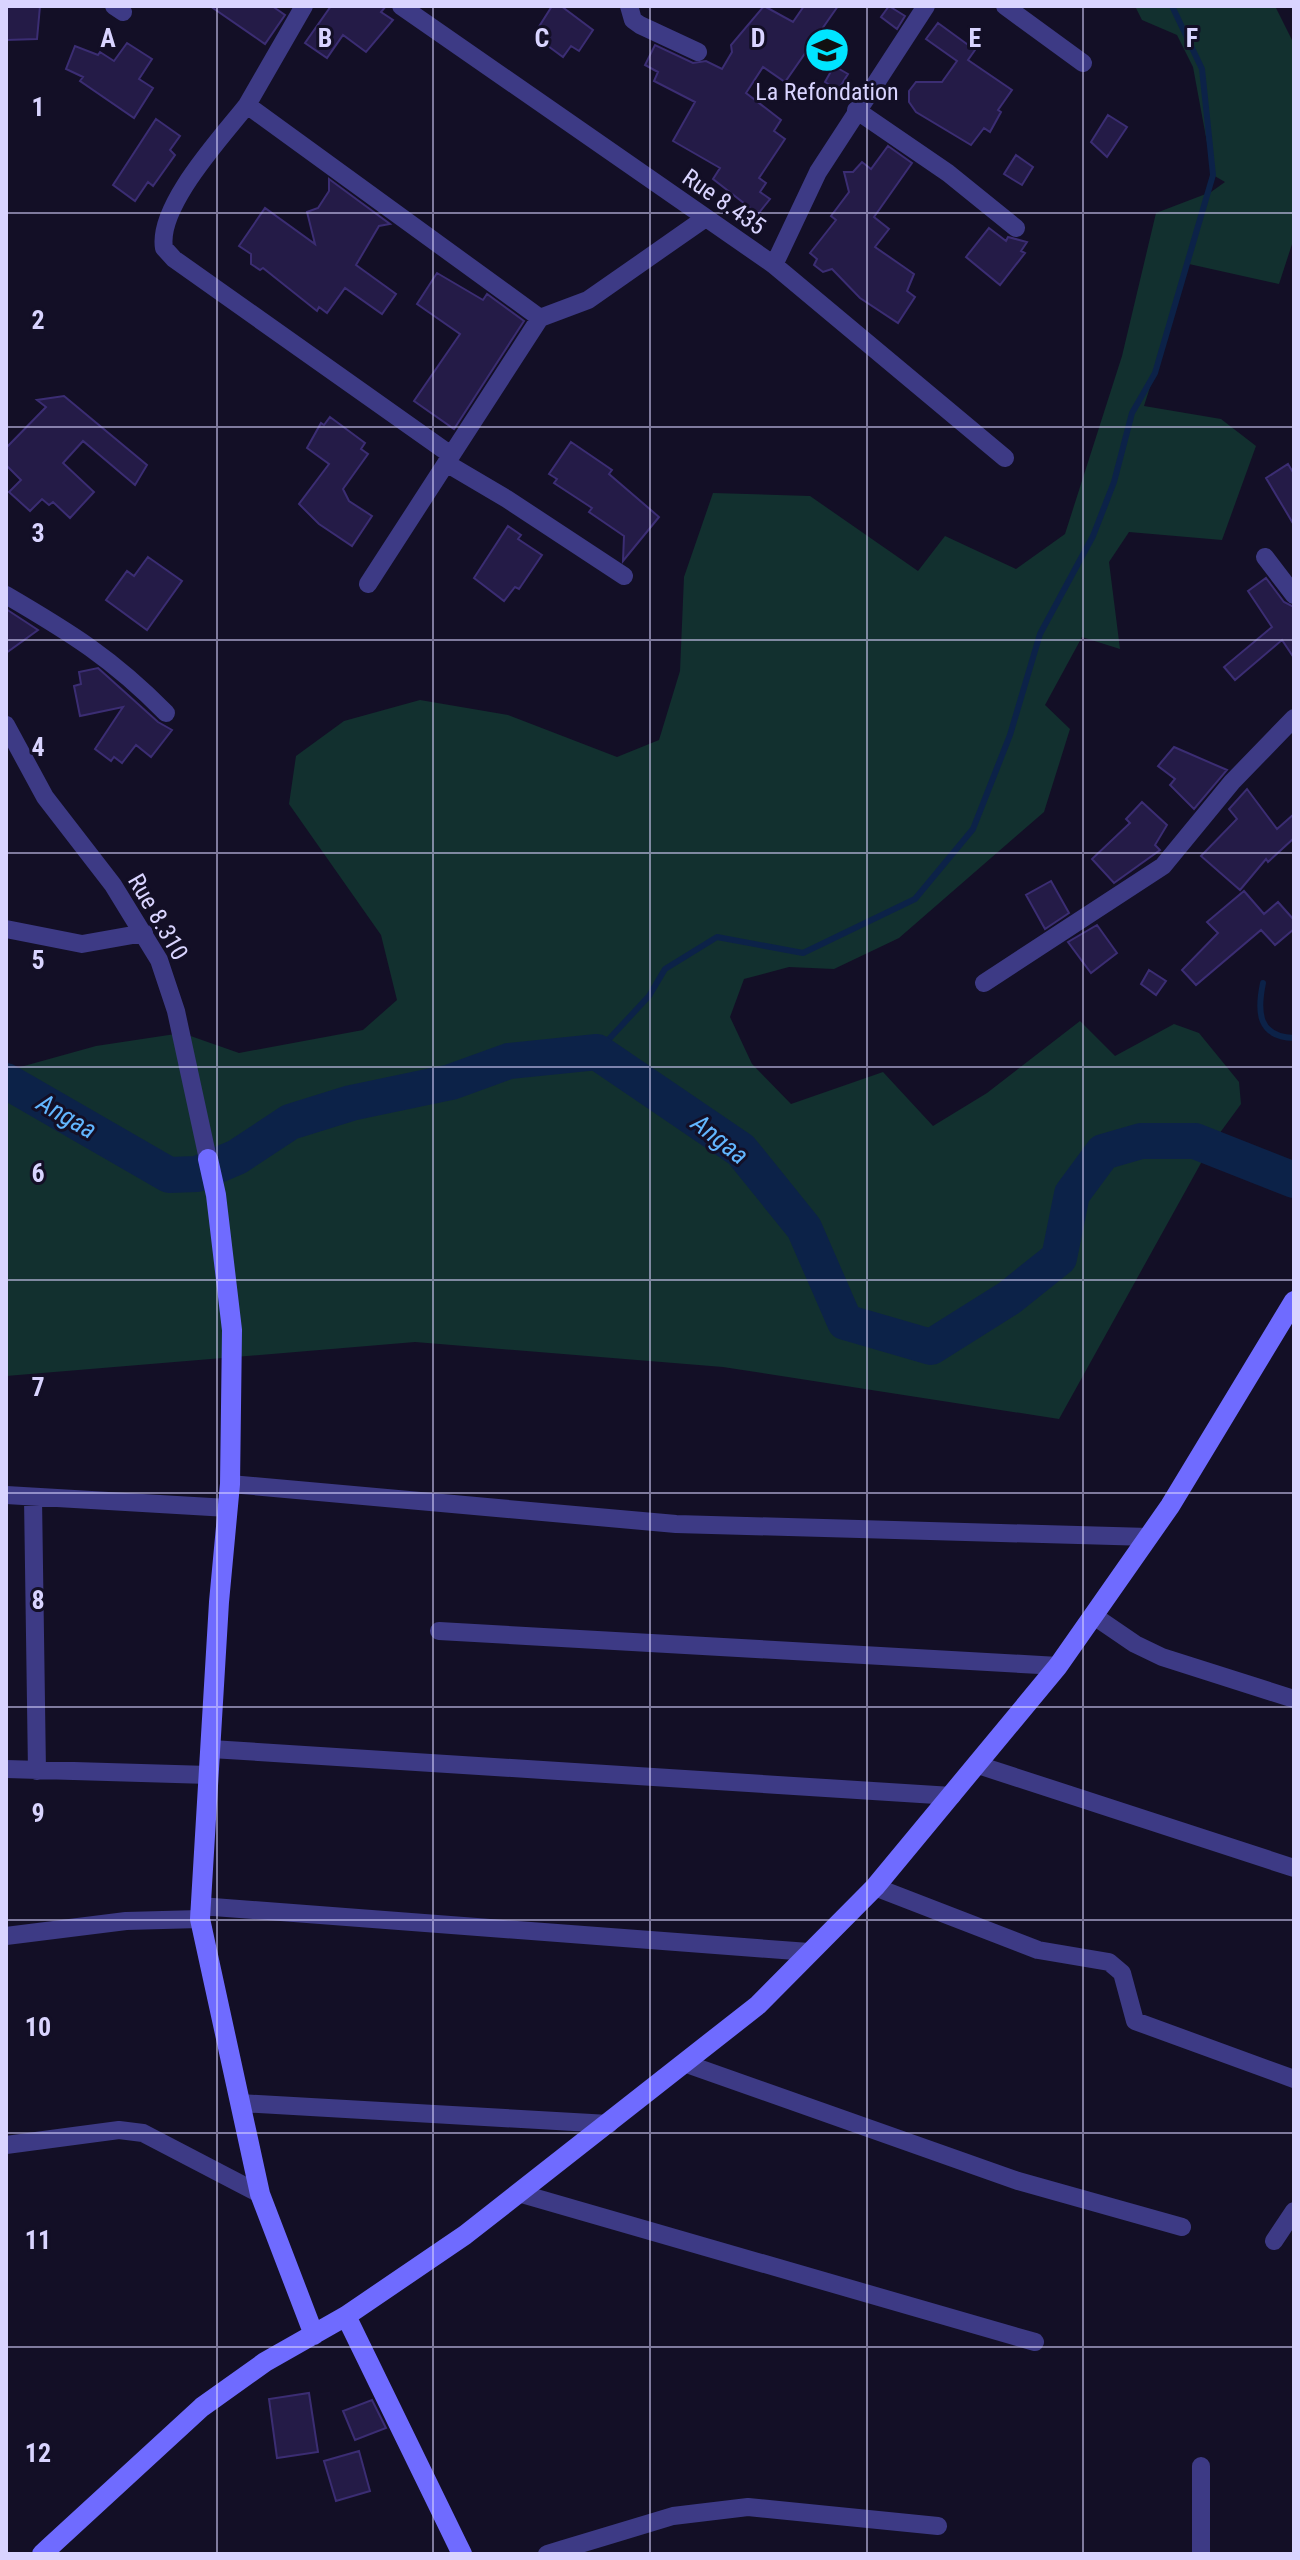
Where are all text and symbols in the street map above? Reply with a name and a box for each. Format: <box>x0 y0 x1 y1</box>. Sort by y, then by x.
text: A <box>100 23 116 53</box>
text: B <box>318 23 332 53</box>
text: C <box>535 23 550 53</box>
text: D <box>751 23 765 53</box>
text: E <box>969 23 982 53</box>
text: F <box>1186 23 1198 53</box>
school or university icon: La Refondation <box>803 26 851 74</box>
place label: La Refondation <box>755 78 899 106</box>
text: 1 <box>31 92 45 122</box>
street label: Rue 8.435 <box>677 163 771 241</box>
text: 2 <box>31 305 45 335</box>
text: 3 <box>31 518 45 548</box>
text: 4 <box>31 732 45 762</box>
street label: Rue 8.310 <box>122 869 194 965</box>
text: 5 <box>31 945 45 975</box>
water label: Angaa <box>31 1087 102 1145</box>
water label: Angaa <box>685 1107 754 1170</box>
text: 6 <box>31 1158 45 1188</box>
text: 7 <box>31 1372 45 1402</box>
text: 8 <box>31 1585 45 1615</box>
text: 9 <box>31 1798 45 1828</box>
text: 10 <box>25 2012 51 2042</box>
text: 11 <box>25 2225 51 2255</box>
text: 12 <box>25 2438 51 2468</box>

